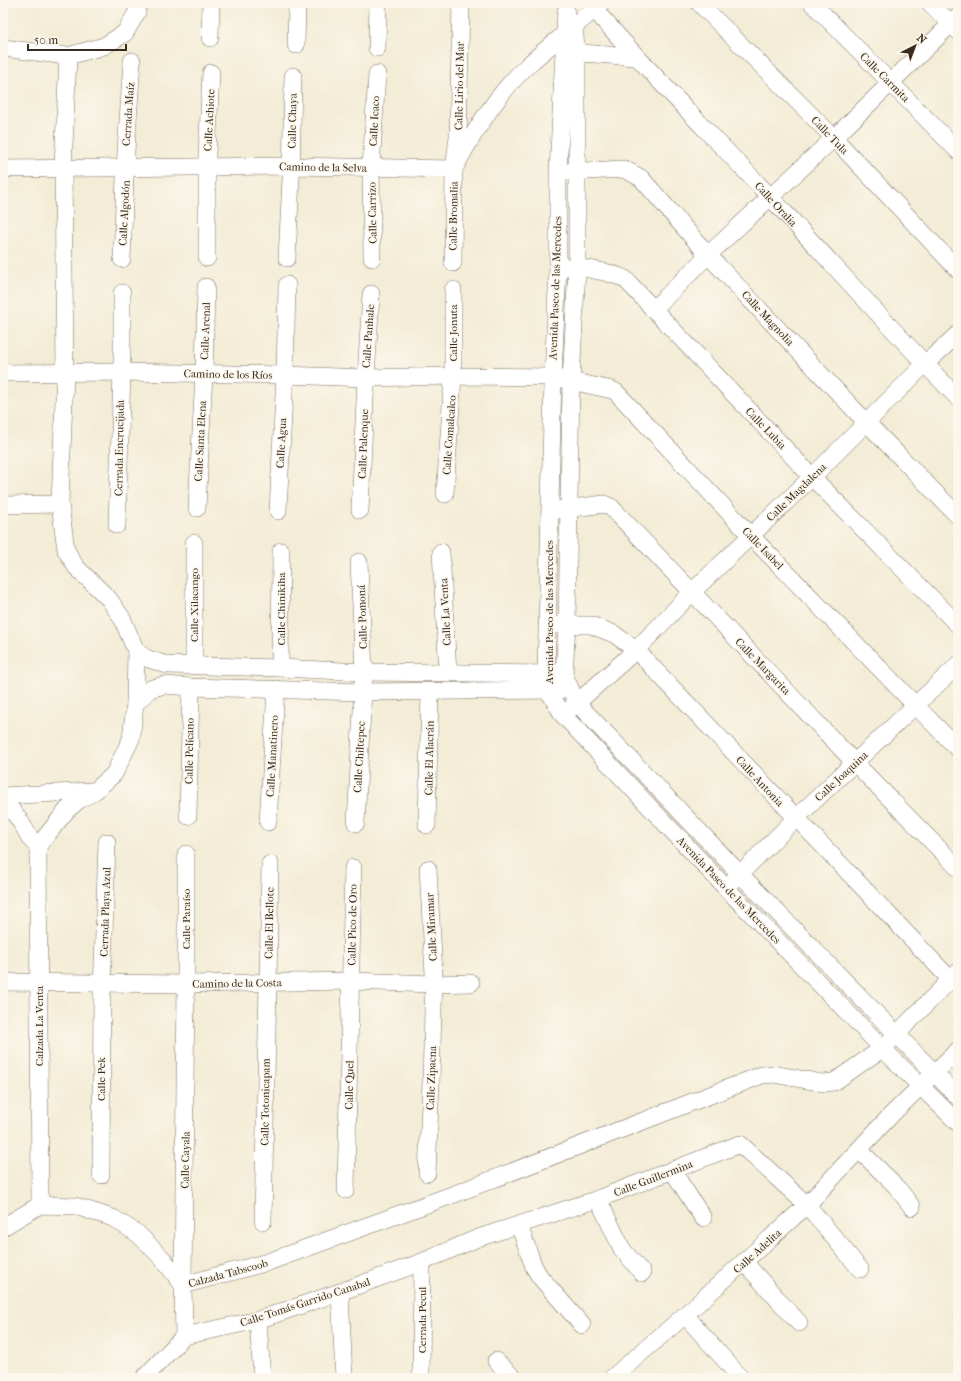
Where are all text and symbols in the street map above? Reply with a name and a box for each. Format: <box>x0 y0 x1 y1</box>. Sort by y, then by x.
scale bar <box>28 26 126 52</box>
north arrow <box>895 26 935 66</box>
text: N <box>914 31 929 47</box>
text: 50 m <box>34 33 58 47</box>
street label: Calle Lirio del Mar <box>452 41 467 130</box>
street label: Calle Carmita <box>857 50 913 106</box>
street label: Cerrada Maíz <box>120 82 137 146</box>
street label: Calle Achiote <box>201 88 218 152</box>
street label: Calle Chaya <box>286 92 300 149</box>
street label: Calle Icaco <box>367 95 382 147</box>
street label: Calle Tula <box>808 114 852 158</box>
street label: Camino de la Selva <box>279 160 368 175</box>
street label: Calle Algodón <box>116 179 133 246</box>
street label: Calle Oralia <box>752 179 800 230</box>
street label: Calle Bromalia <box>446 180 461 251</box>
street label: Calle Carrizo <box>365 182 380 244</box>
street label: Avenida Paseo de las Mercedes <box>546 216 565 361</box>
street label: Calle Magnolia <box>739 288 797 349</box>
street label: Calle Arenal <box>198 302 213 360</box>
street label: Calle Panhale <box>360 303 377 368</box>
street label: Calle Jonuta <box>447 304 460 362</box>
street label: Camino de los Ríos <box>184 367 272 382</box>
street label: Calle Comalcalco <box>440 394 459 475</box>
street label: Cerrada Encrucijada <box>112 399 127 496</box>
street label: Calle Santa Elena <box>192 399 209 482</box>
street label: Calle Lubia <box>743 405 789 453</box>
street label: Calle Palenque <box>356 408 371 479</box>
street label: Calle Agua <box>274 416 289 469</box>
street label: Calle Magdalena <box>764 460 830 524</box>
street label: Calle Isabel <box>739 524 786 572</box>
street label: Avenida Paseo de las Mercedes <box>543 540 556 685</box>
street label: Calle Xilacango <box>188 568 201 642</box>
street label: Calle Chinikiha <box>275 572 288 645</box>
street label: Calle La Venta <box>437 577 454 646</box>
street label: Calle Pomoná <box>355 584 370 649</box>
street label: Calle Margarita <box>732 635 794 698</box>
street label: Calle Manatinero <box>264 714 281 797</box>
street label: Calle Pelícano <box>182 717 197 784</box>
street label: Calle El Alacrán <box>422 720 437 795</box>
street label: Calle Chiltepec <box>351 721 368 793</box>
street label: Calle Joaquina <box>812 748 871 804</box>
street label: Calle Antonia <box>733 754 787 810</box>
street label: Avenida Paseo de las Mercedes <box>673 833 783 947</box>
street label: Cerrada Playa Azul <box>97 867 114 957</box>
street label: Calle Pico de Oro <box>345 884 360 966</box>
street label: Calle El Bellote <box>262 886 277 959</box>
street label: Calle Paraíso <box>180 888 193 949</box>
street label: Calle Miramar <box>423 892 440 961</box>
street label: Camino de la Costa <box>192 976 283 991</box>
street label: Calzada La Venta <box>33 985 46 1066</box>
street label: Calle Zipacna <box>424 1045 439 1110</box>
street label: Calle Pek <box>95 1057 108 1101</box>
street label: Calle Totonicapam <box>258 1057 273 1146</box>
street label: Calle Quel <box>343 1060 356 1110</box>
street label: Calle Cayala <box>178 1130 193 1189</box>
street label: Calle Guillermina <box>612 1157 695 1200</box>
street label: Calle Adelita <box>731 1226 785 1276</box>
street label: Calzada Tabscoob <box>187 1257 270 1290</box>
street label: Calle Tomás Garrido Canabal <box>238 1275 372 1330</box>
street label: Cerrada Pecul <box>416 1287 429 1353</box>

